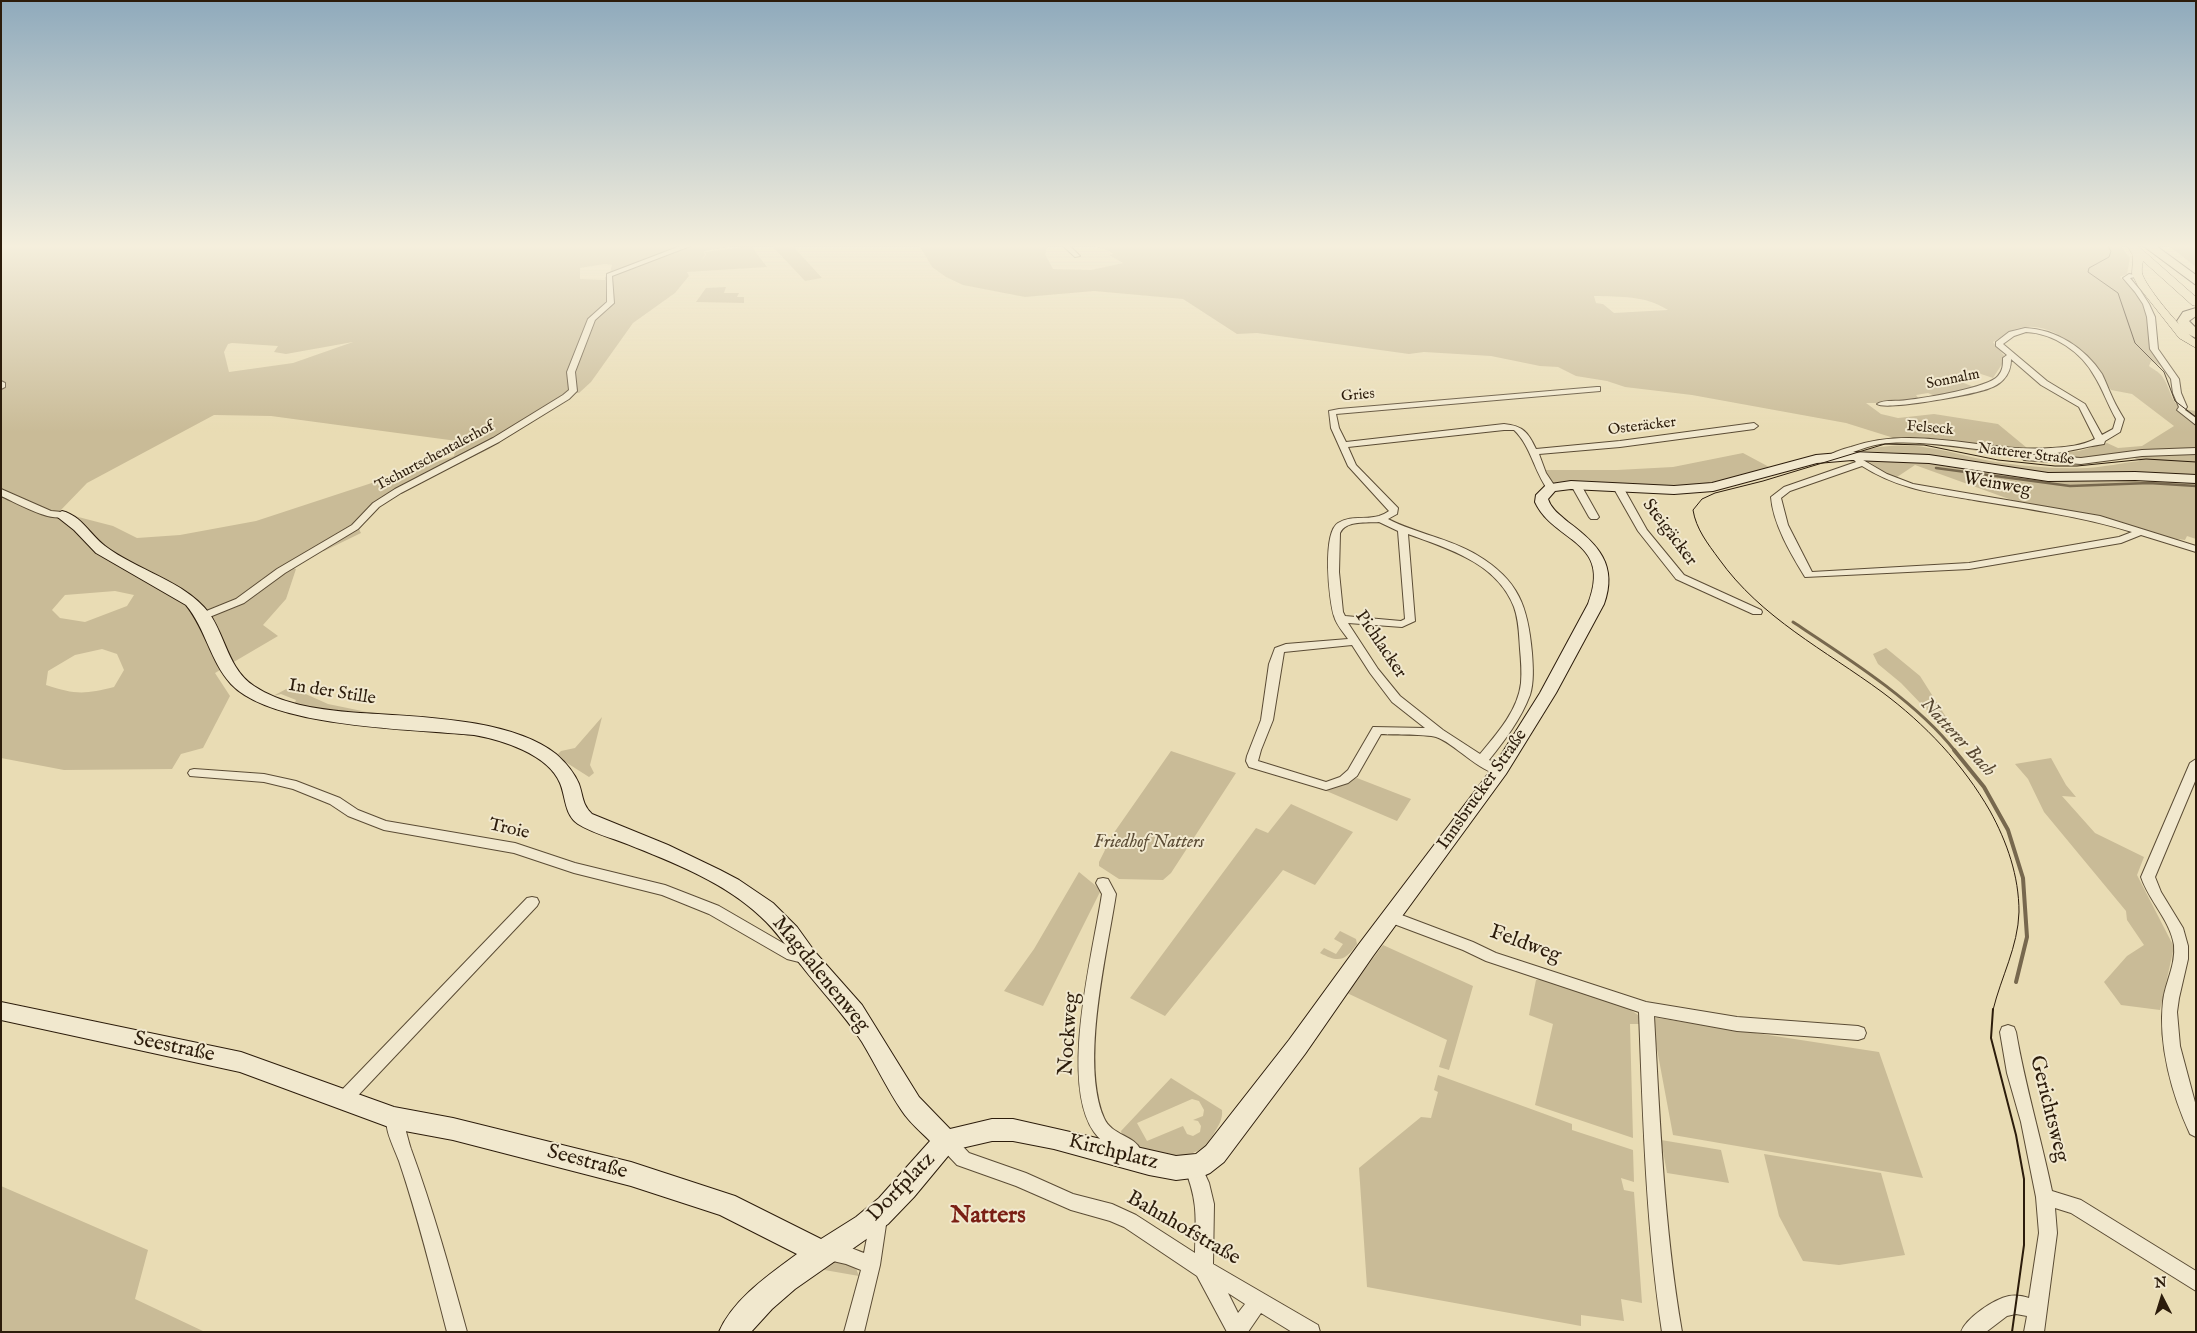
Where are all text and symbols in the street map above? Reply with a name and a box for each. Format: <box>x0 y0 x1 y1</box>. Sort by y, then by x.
street label: Sonnalm <box>1925 366 1981 394</box>
street label: Gries <box>1341 386 1375 406</box>
street label: Osteräcker <box>1607 414 1677 440</box>
street label: Tschurtschentalerhof <box>373 418 497 496</box>
street label: Felseck <box>1906 418 1954 440</box>
street label: Natterer Straße <box>1977 440 2075 470</box>
street label: Weinweg <box>1961 468 2033 502</box>
street label: Steigäcker <box>1637 495 1701 571</box>
street label: Pichlacker <box>1349 607 1411 683</box>
street label: In der Stille <box>287 675 377 711</box>
water label: Natterer Bach <box>1915 694 1999 782</box>
street label: Innsbrucker Straße <box>1433 726 1533 854</box>
street label: Troie <box>487 815 531 845</box>
park label: Friedhof Natters <box>1094 832 1204 854</box>
street label: Magdalenenweg <box>765 912 875 1038</box>
street label: Feldweg <box>1486 920 1564 970</box>
street label: Nockweg <box>1055 991 1085 1077</box>
street label: Seestraße <box>131 1027 217 1069</box>
street label: Gerichtsweg <box>2023 1053 2073 1165</box>
street label: Kirchplatz <box>1065 1130 1161 1176</box>
street label: Seestraße <box>544 1140 630 1186</box>
street label: Dorfplatz <box>863 1148 941 1228</box>
street label: Bahnhofstraße <box>1122 1186 1244 1272</box>
district label: Natters <box>950 1203 1026 1231</box>
north arrow <box>2137 1273 2187 1323</box>
text: N <box>2154 1274 2168 1293</box>

